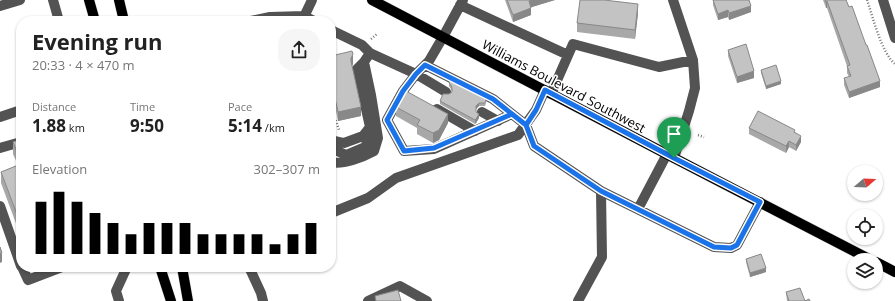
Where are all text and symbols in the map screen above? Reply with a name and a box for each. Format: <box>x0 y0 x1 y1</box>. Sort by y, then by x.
text: Evening run <box>32 26 163 56</box>
button: share <box>278 29 320 71</box>
street label: Williams Boulevard Southwest <box>479 35 649 137</box>
text: 20:33 · 4 × 470 m <box>32 56 135 74</box>
text: Distance <box>32 99 76 114</box>
text: Time <box>130 99 155 114</box>
text: Pace <box>228 99 252 114</box>
text: 1.88 <box>32 114 66 137</box>
text: 9:50 <box>130 114 164 137</box>
text: 5:14 <box>228 114 262 137</box>
pin <box>657 117 691 158</box>
text: km <box>66 120 85 135</box>
text: /km <box>262 120 285 135</box>
icon: arrive <box>663 123 685 145</box>
text: Elevation <box>32 160 87 178</box>
text: 302–307 m <box>253 160 320 178</box>
north arrow <box>847 165 883 201</box>
map controls <box>847 165 883 289</box>
button: locate <box>847 209 883 245</box>
button: layers <box>847 253 883 289</box>

